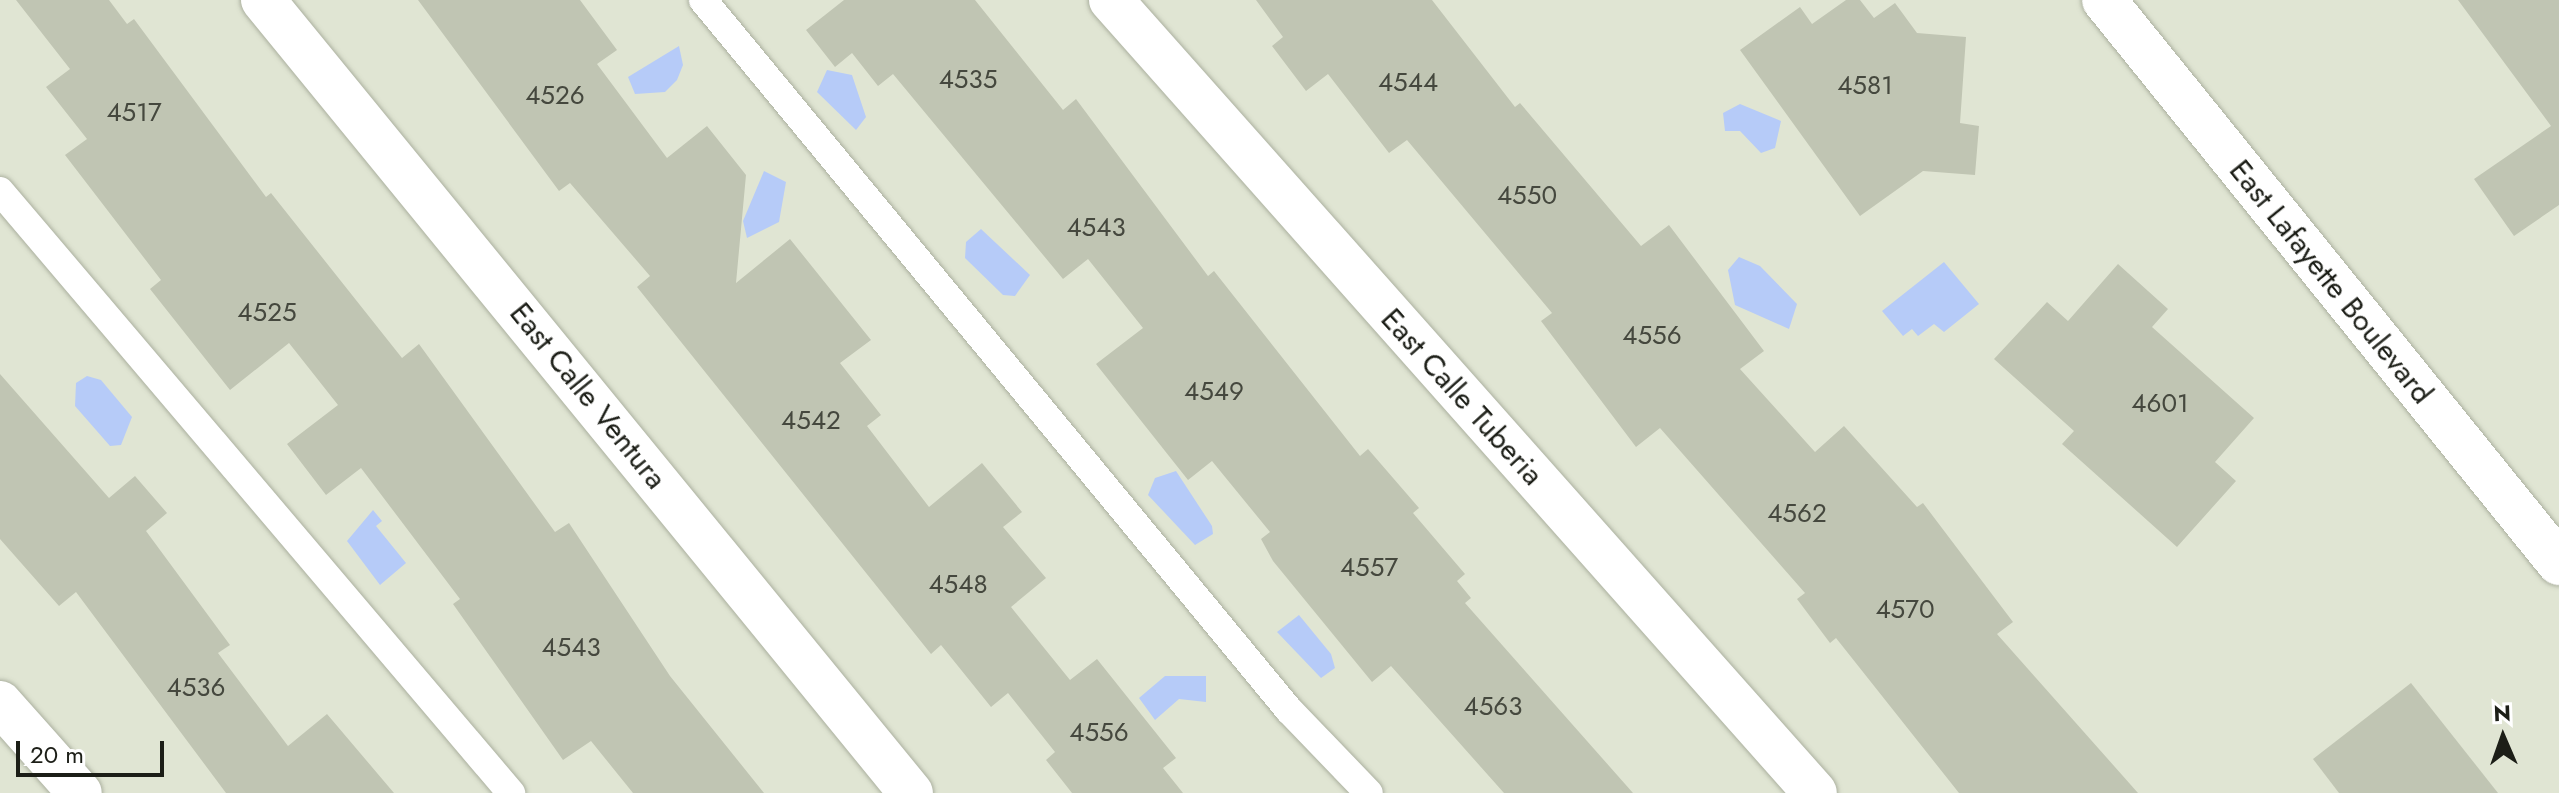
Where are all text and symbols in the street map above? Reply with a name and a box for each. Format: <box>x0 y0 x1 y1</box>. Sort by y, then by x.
house number: 4535 <box>939 64 997 96</box>
house number: 4544 <box>1378 67 1438 99</box>
house number: 4581 <box>1837 70 1893 102</box>
house number: 4526 <box>525 80 585 112</box>
house number: 4517 <box>106 97 162 129</box>
street label: East Lafayette Boulevard <box>2222 153 2440 411</box>
house number: 4550 <box>1497 180 1557 212</box>
house number: 4543 <box>1066 212 1126 244</box>
street label: East Calle Ventura <box>502 296 674 496</box>
house number: 4525 <box>237 297 297 329</box>
street label: East Calle Tuberia <box>1373 301 1551 493</box>
house number: 4556 <box>1622 320 1682 352</box>
house number: 4549 <box>1184 376 1244 408</box>
house number: 4601 <box>2131 388 2189 420</box>
house number: 4542 <box>781 405 841 437</box>
house number: 4562 <box>1767 498 1827 530</box>
house number: 4557 <box>1340 552 1398 584</box>
house number: 4548 <box>928 569 988 601</box>
house number: 4570 <box>1875 594 1935 626</box>
house number: 4543 <box>541 632 601 664</box>
house number: 4536 <box>167 672 225 704</box>
house number: 4563 <box>1464 691 1522 723</box>
north arrow <box>2463 697 2543 777</box>
text: N <box>2493 697 2511 729</box>
house number: 4556 <box>1069 717 1129 749</box>
scale bar <box>20 725 168 775</box>
text: 20 m <box>30 737 84 772</box>

